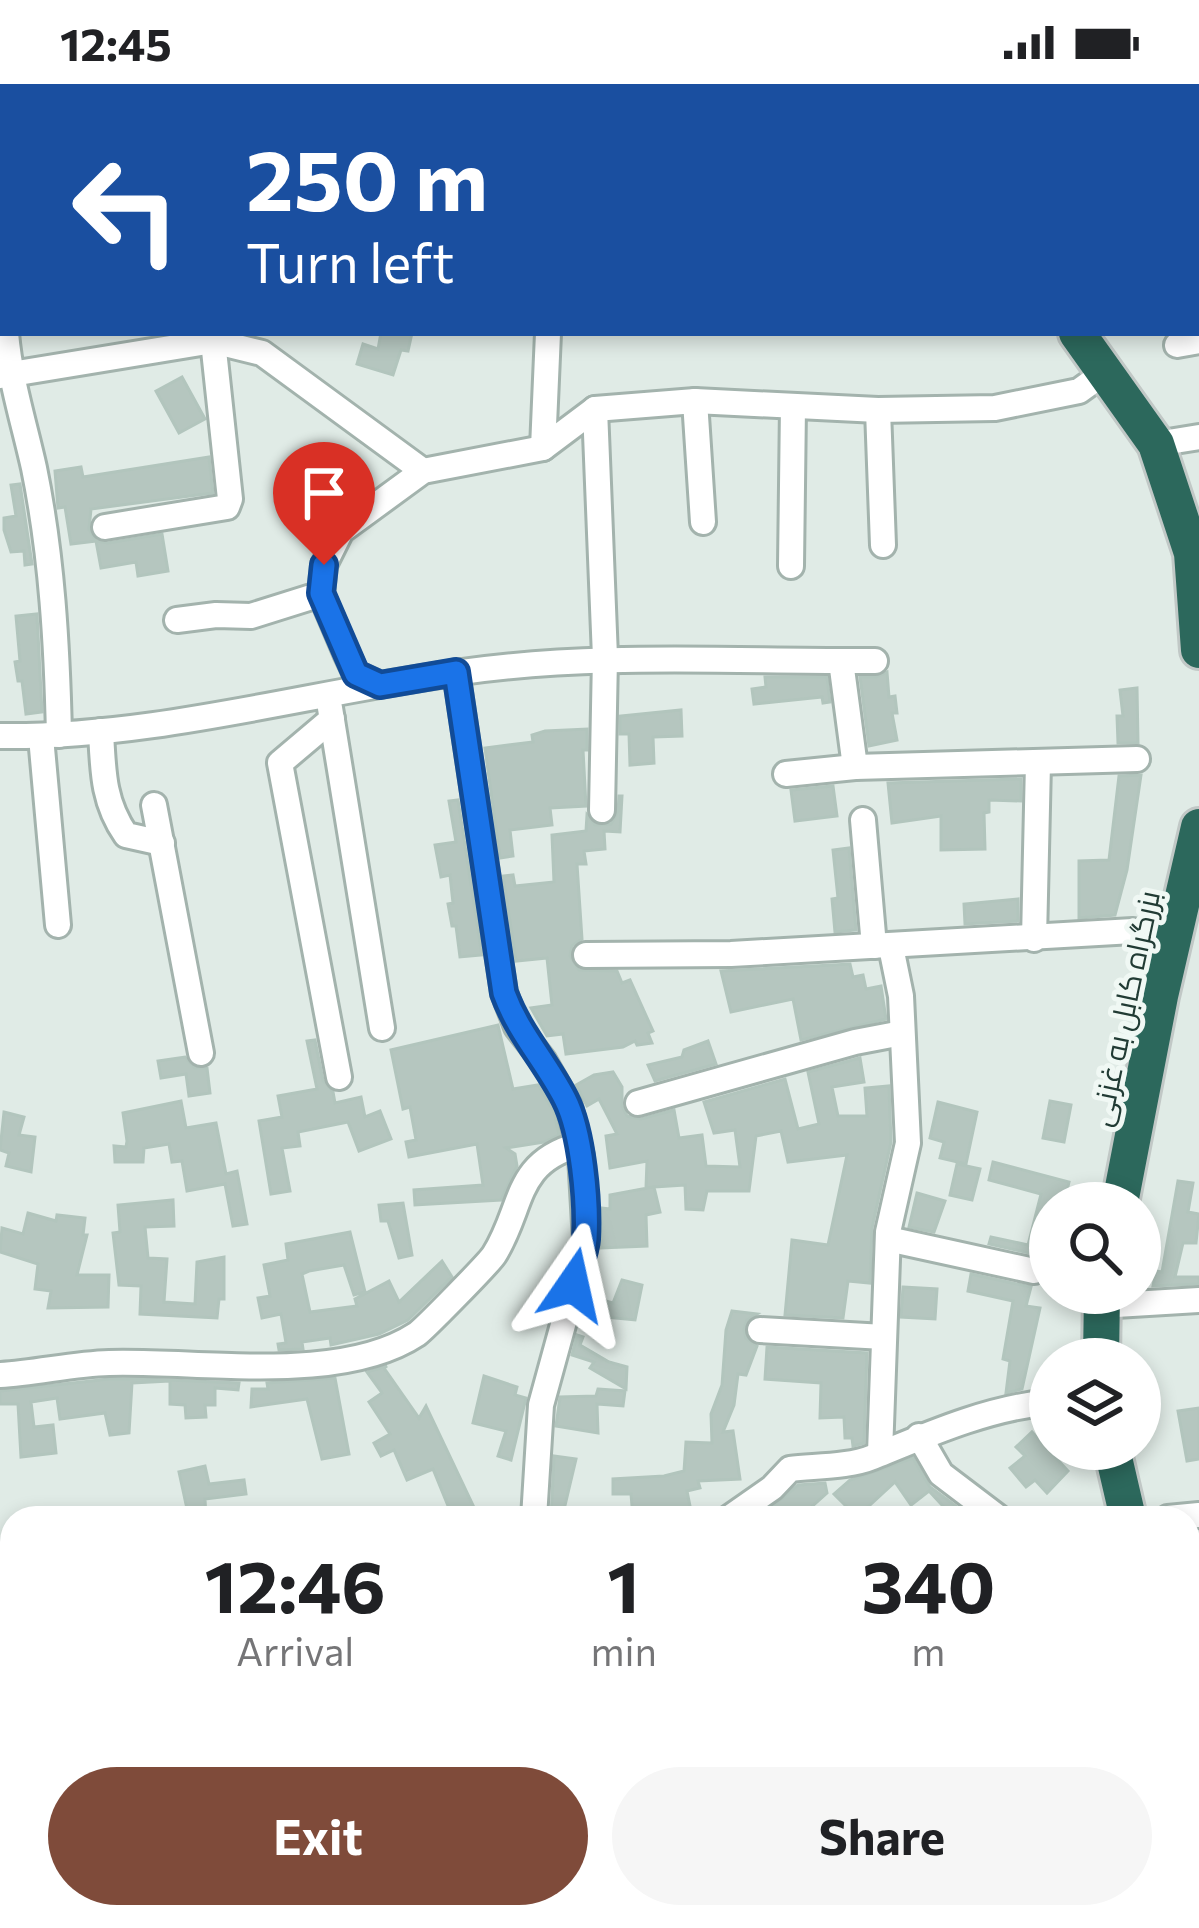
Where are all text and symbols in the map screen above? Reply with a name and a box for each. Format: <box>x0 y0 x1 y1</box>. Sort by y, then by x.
text: 12:45 <box>60 15 172 70</box>
text: 250 m <box>246 126 488 228</box>
icon: left <box>48 132 204 288</box>
text: Turn left <box>246 228 454 294</box>
pin <box>273 442 375 565</box>
icon: arrive <box>291 460 357 526</box>
street label: بزرگراه کابل به غزنی <box>1080 887 1168 1130</box>
map controls <box>1029 1182 1161 1470</box>
button: search <box>1029 1182 1161 1314</box>
position arrow <box>510 1222 636 1348</box>
button: layers <box>1029 1338 1161 1470</box>
text: 12:46 <box>205 1540 386 1628</box>
text: 1 <box>607 1540 640 1628</box>
text: 340 <box>861 1540 995 1628</box>
text: Arrival <box>236 1626 354 1674</box>
text: min <box>590 1626 657 1674</box>
text: m <box>911 1626 945 1674</box>
button: Exit <box>48 1767 588 1905</box>
button: Share <box>612 1767 1152 1905</box>

